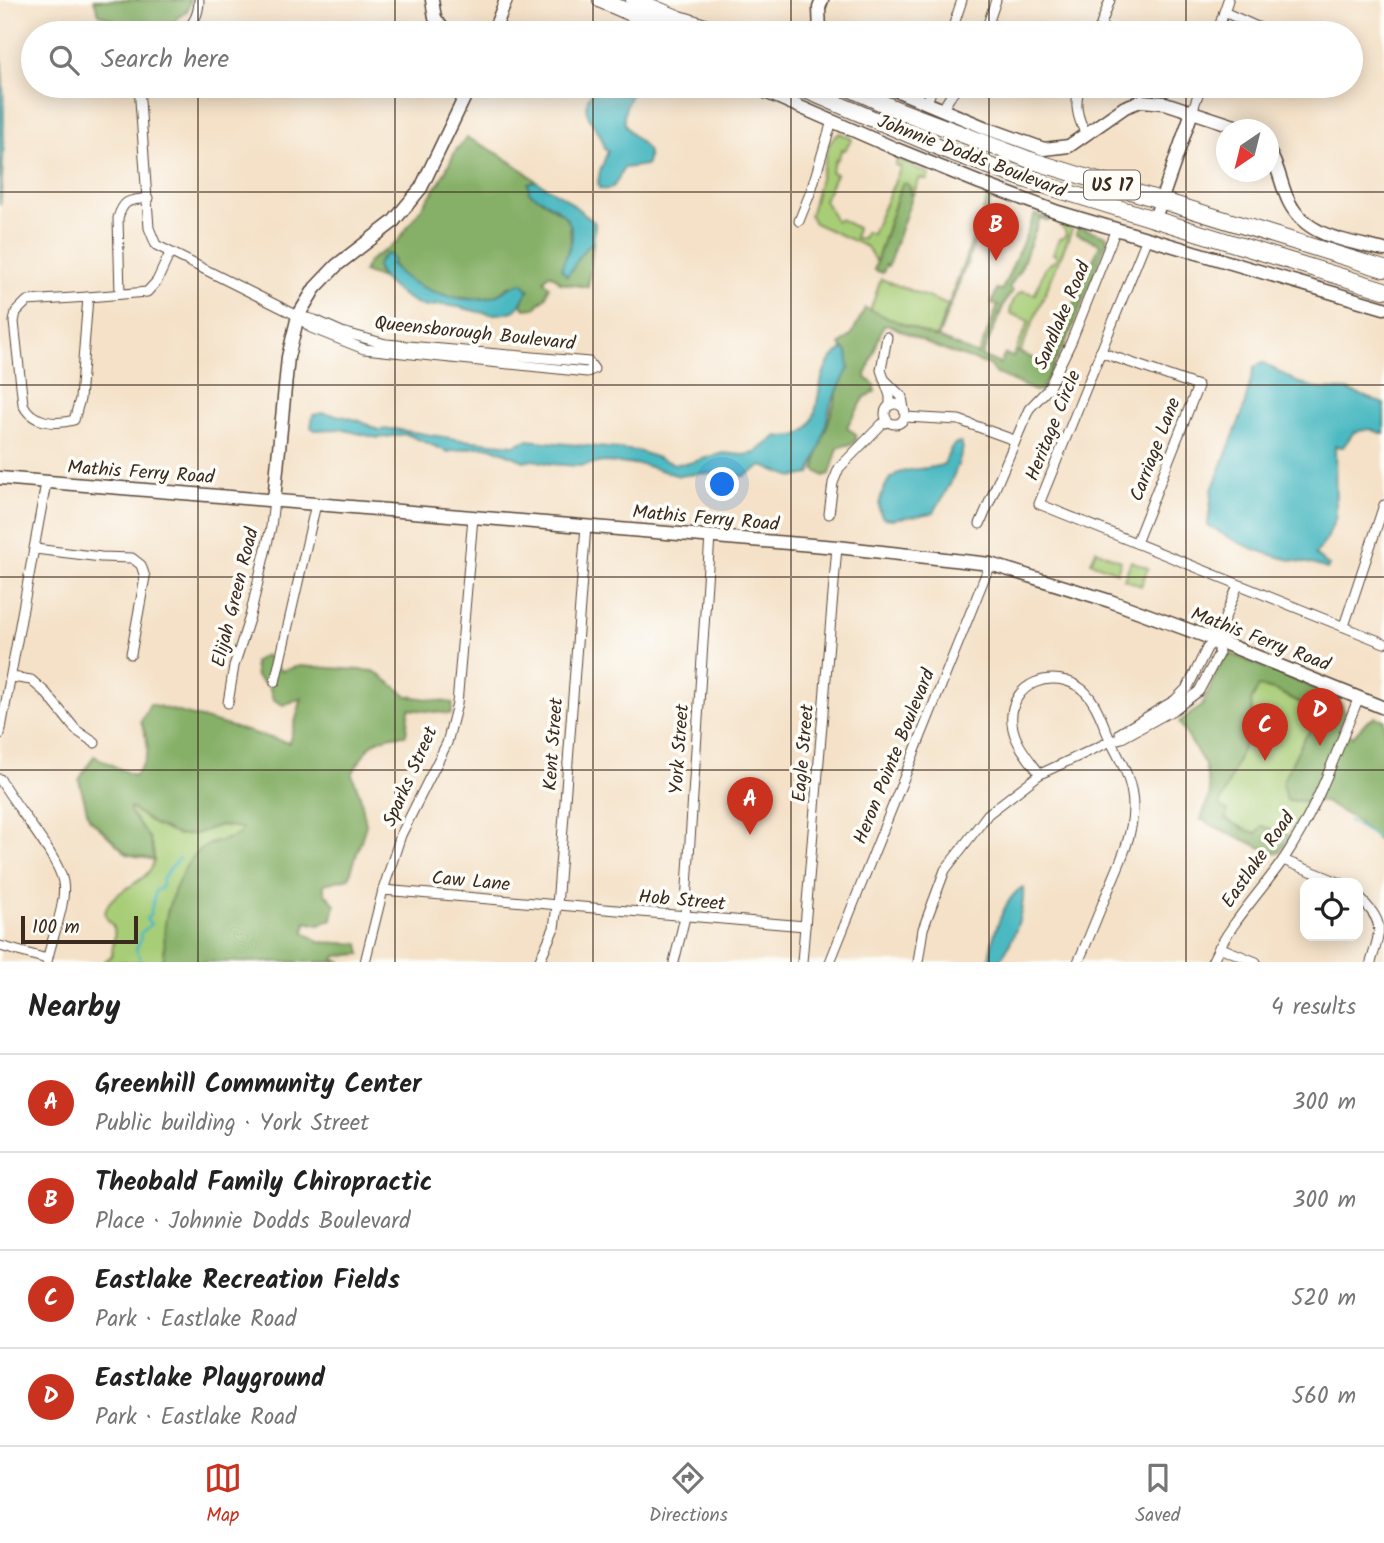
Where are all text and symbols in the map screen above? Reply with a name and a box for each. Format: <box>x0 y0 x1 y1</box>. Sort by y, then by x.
search box <box>21 21 1363 98</box>
text: Search here <box>101 39 229 81</box>
icon: search <box>45 41 83 79</box>
street label: Johnnie Dodds Boulevard <box>873 107 1070 207</box>
north arrow <box>1216 119 1279 182</box>
road number: US 17 <box>1084 170 1140 200</box>
pin: B <box>973 203 1019 261</box>
street label: Sandlake Road <box>1026 256 1099 375</box>
street label: Queensborough Boulevard <box>373 309 577 360</box>
street label: Heritage Circle <box>1018 365 1090 486</box>
street label: Carriage Lane <box>1122 393 1190 506</box>
street label: Mathis Ferry Road <box>66 453 216 493</box>
your location <box>705 467 739 501</box>
street label: Mathis Ferry Road <box>631 498 781 540</box>
street label: Elijah Green Road <box>204 524 268 670</box>
street label: Mathis Ferry Road <box>1186 599 1335 680</box>
street label: Heron Pointe Boulevard <box>846 664 944 849</box>
pin: D <box>1297 688 1343 746</box>
street label: Kent Street <box>536 696 572 792</box>
street label: York Street <box>662 702 698 795</box>
street label: Eagle Street <box>785 702 823 803</box>
pin: C <box>1242 703 1288 761</box>
street label: Sparks Street <box>375 721 447 832</box>
pin: A <box>727 777 773 835</box>
street label: Eastlake Road <box>1214 805 1303 915</box>
street label: Caw Lane <box>430 864 512 900</box>
map controls <box>1300 878 1363 941</box>
button: locate <box>1300 878 1363 941</box>
street label: Hob Street <box>637 882 727 920</box>
scale bar <box>21 913 138 945</box>
text: 100 m <box>32 913 80 943</box>
text: Nearby <box>28 984 120 1032</box>
text: 4 results <box>1271 990 1356 1026</box>
text: Greenhill Community Center <box>95 1064 421 1106</box>
text: A <box>44 1085 58 1121</box>
text: 300 m <box>1292 1085 1356 1121</box>
text: Public building · York Street <box>95 1106 369 1142</box>
text: Theobald Family Chiropractic <box>95 1162 432 1204</box>
text: B <box>44 1183 58 1219</box>
text: 300 m <box>1292 1183 1356 1219</box>
text: Place · Johnnie Dodds Boulevard <box>95 1204 410 1240</box>
text: Eastlake Recreation Fields <box>95 1260 400 1302</box>
text: C <box>44 1281 58 1317</box>
text: 520 m <box>1291 1281 1356 1317</box>
text: Park · Eastlake Road <box>95 1302 296 1338</box>
text: Eastlake Playground <box>95 1358 325 1400</box>
text: D <box>43 1379 59 1415</box>
text: 560 m <box>1292 1379 1356 1415</box>
text: Park · Eastlake Road <box>95 1400 296 1436</box>
tab: Map <box>204 1459 242 1531</box>
tab: Directions <box>649 1459 728 1531</box>
tab: Saved <box>1135 1459 1180 1531</box>

